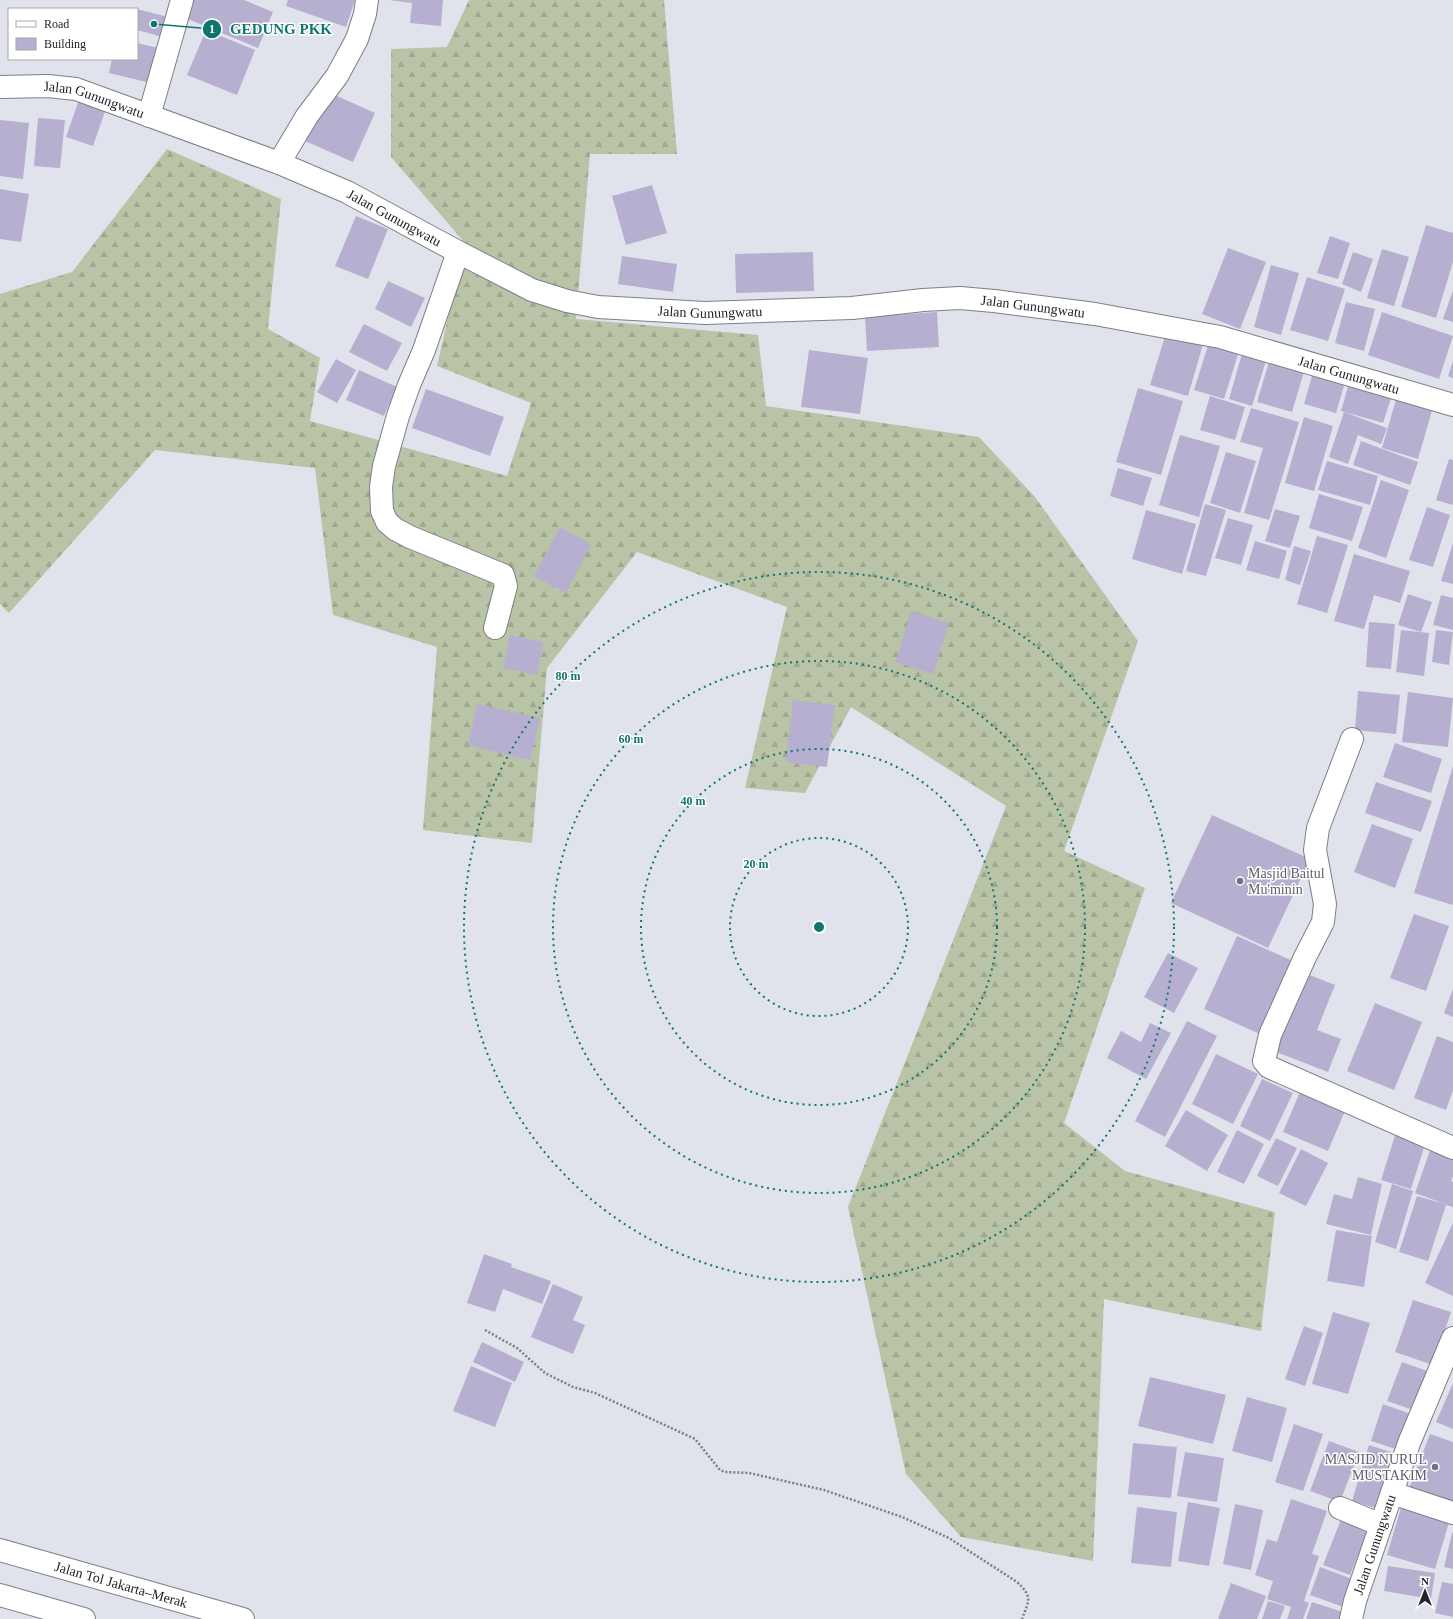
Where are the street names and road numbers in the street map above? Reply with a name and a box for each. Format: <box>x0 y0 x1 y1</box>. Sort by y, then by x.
street label: Jalan Gunungwatu <box>44 79 146 121</box>
street label: Jalan Gunungwatu <box>345 187 444 250</box>
street label: Jalan Gunungwatu <box>980 293 1086 321</box>
street label: Jalan Gunungwatu <box>657 303 763 321</box>
street label: Jalan Gunungwatu <box>1297 353 1401 397</box>
street label: Jalan Gunungwatu <box>1351 1493 1399 1597</box>
street label: Jalan Tol Jakarta–Merak <box>53 1559 189 1611</box>

